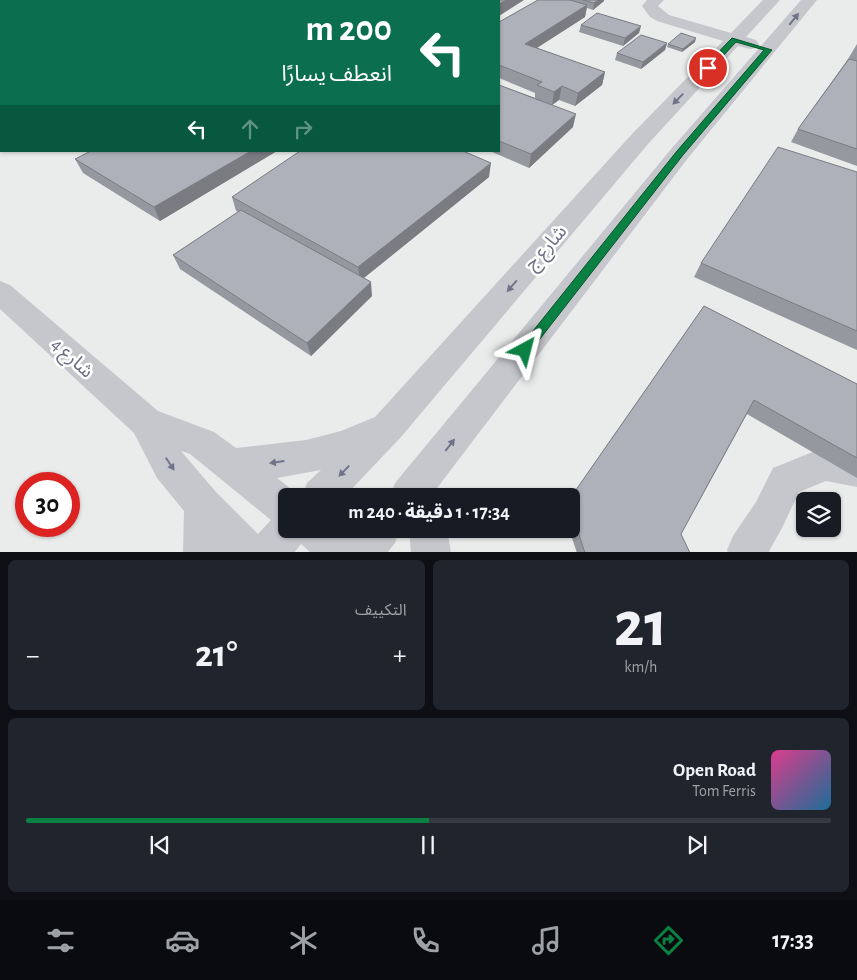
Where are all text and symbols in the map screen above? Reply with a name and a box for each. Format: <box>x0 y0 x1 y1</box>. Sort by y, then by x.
text: 200 m <box>305 12 392 47</box>
one-way arrow <box>788 12 799 25</box>
icon: left <box>410 20 475 85</box>
pin <box>687 47 729 89</box>
icon: arrive <box>694 54 722 82</box>
text: انعطف يسارًا <box>282 63 392 85</box>
one-way arrow <box>672 93 684 105</box>
icon: left <box>183 115 211 143</box>
icon: ahead <box>236 115 264 143</box>
icon: right <box>289 115 317 143</box>
street label: شارع ج <box>522 222 573 276</box>
one-way arrow <box>506 279 517 292</box>
position arrow <box>498 323 550 375</box>
street label: شارع 4 <box>45 335 97 384</box>
one-way arrow <box>444 439 455 452</box>
one-way arrow <box>165 458 175 471</box>
one-way arrow <box>269 458 285 466</box>
one-way arrow <box>339 465 351 477</box>
speed limit sign: 30 <box>15 472 80 537</box>
map controls <box>796 492 841 537</box>
button: layers <box>796 492 841 537</box>
text: 17:34 · 1 دقيقة · 240 m <box>348 503 510 522</box>
text: 21 <box>614 593 668 658</box>
text: التكييف <box>355 602 407 618</box>
text: 21° <box>195 636 238 674</box>
text: − <box>26 642 39 670</box>
text: + <box>393 642 407 670</box>
text: km/h <box>624 659 657 675</box>
text: Open Road <box>673 761 756 780</box>
text: Tom Ferris <box>692 783 756 799</box>
icon: previous <box>146 831 174 859</box>
icon: pause <box>414 831 442 859</box>
icon: next <box>683 831 711 859</box>
icon: filters <box>43 923 78 958</box>
icon: car <box>165 923 200 958</box>
icon: climate <box>286 923 321 958</box>
icon: phone <box>408 923 443 958</box>
icon: music <box>529 923 564 958</box>
icon: directions <box>651 923 686 958</box>
text: 17:33 <box>772 929 814 951</box>

